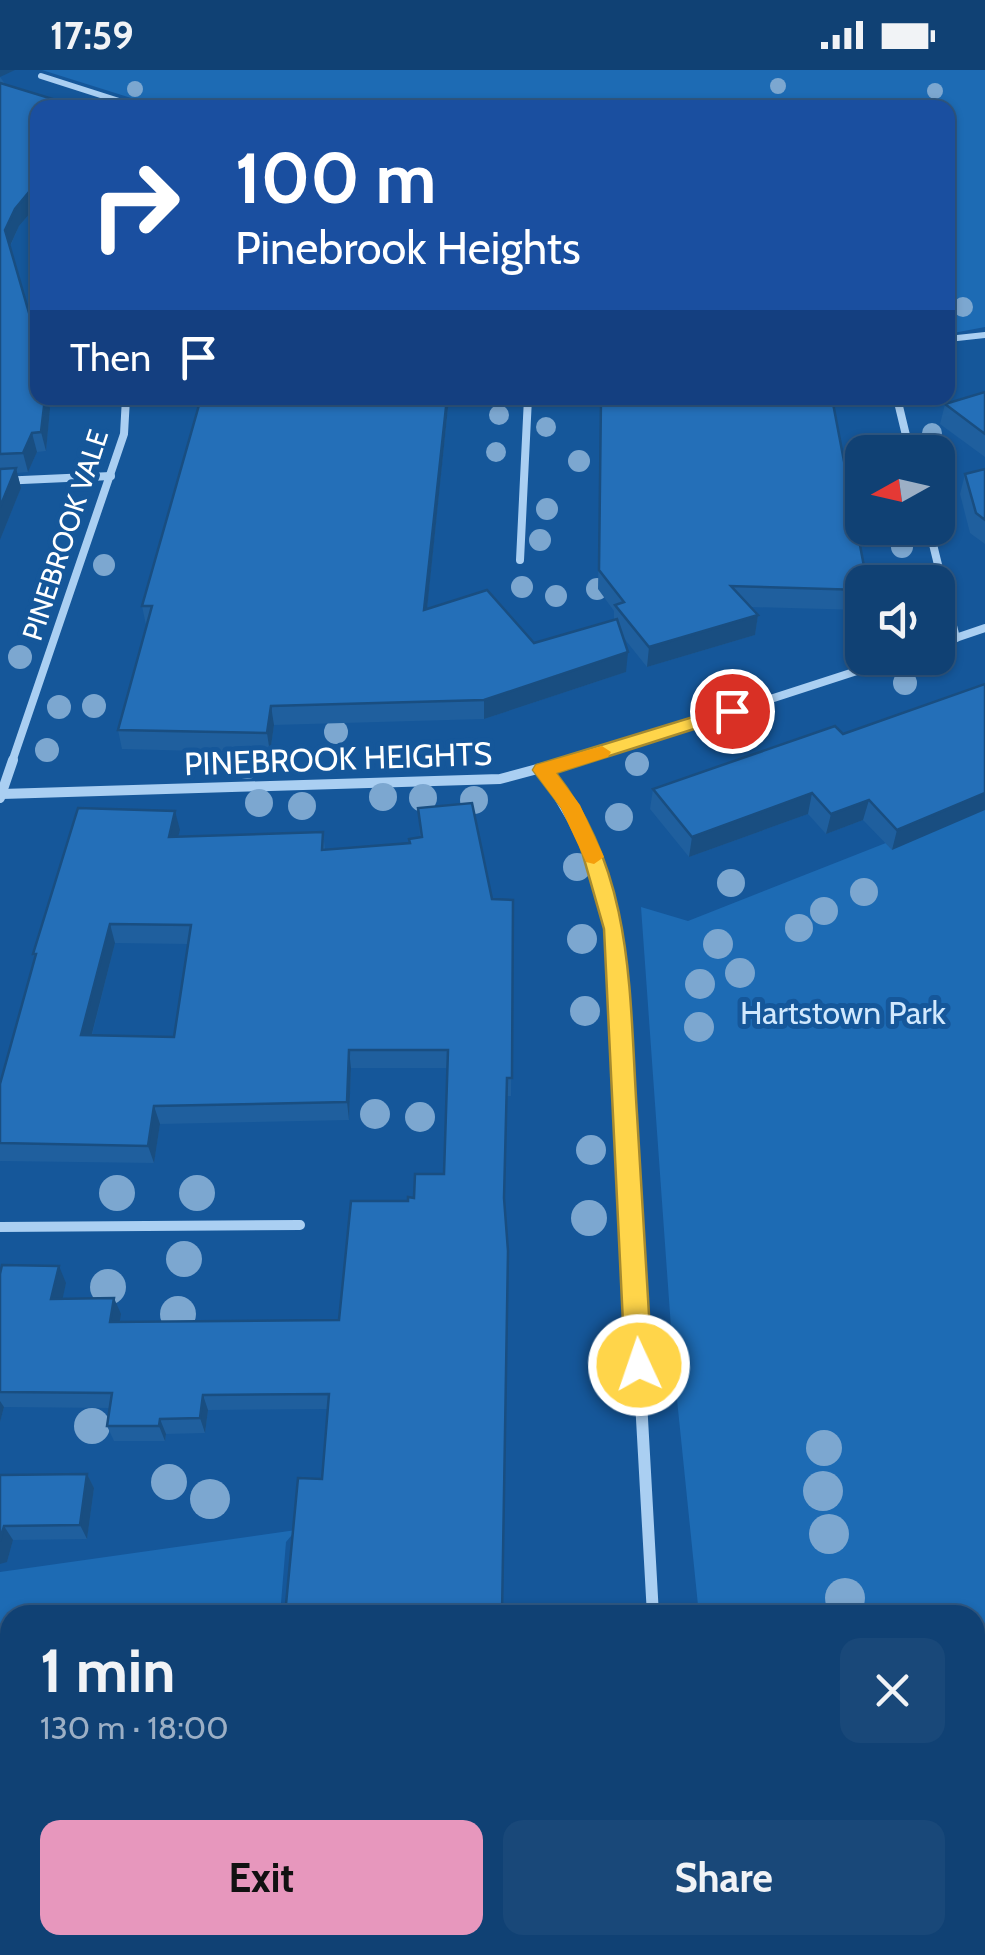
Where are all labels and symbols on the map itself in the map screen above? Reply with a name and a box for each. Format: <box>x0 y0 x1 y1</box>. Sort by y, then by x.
street label: PINEBROOK VALE <box>15 425 115 645</box>
north arrow <box>845 435 955 545</box>
pin <box>690 669 775 754</box>
street label: PINEBROOK HEIGHTS <box>183 734 493 783</box>
park label: Hartstown Park <box>740 993 947 1032</box>
position arrow <box>587 1313 691 1417</box>

